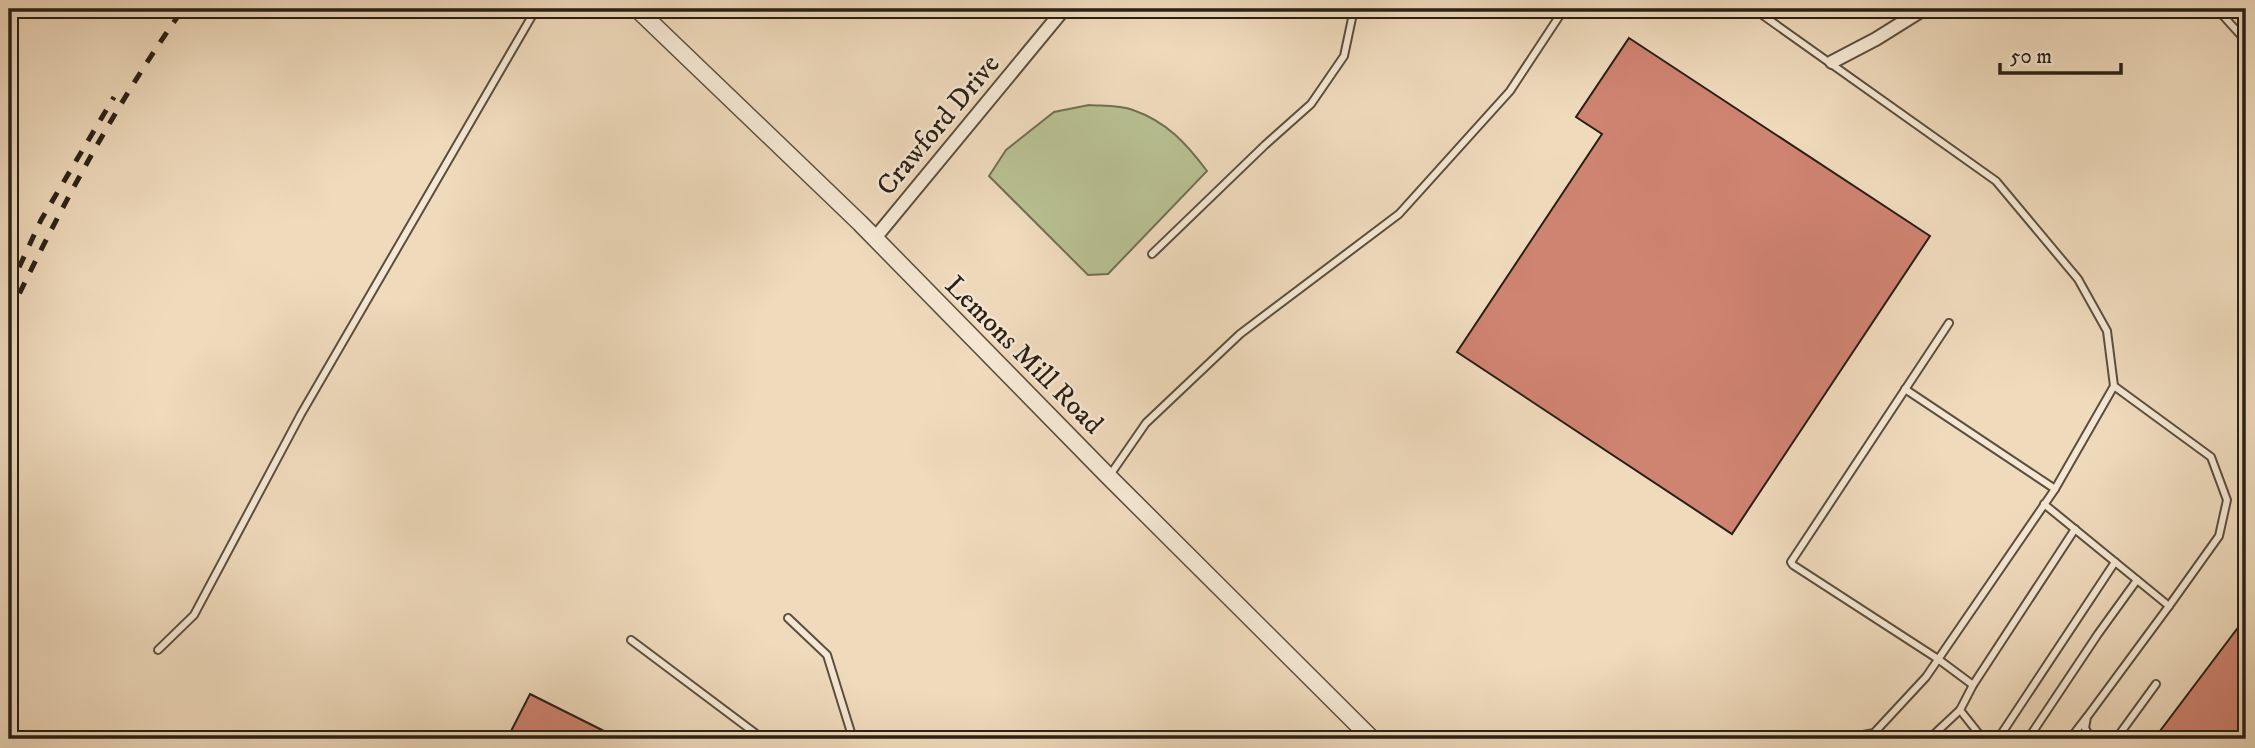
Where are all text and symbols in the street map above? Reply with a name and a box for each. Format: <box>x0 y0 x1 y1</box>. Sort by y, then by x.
scale bar <box>2000 32 2120 76</box>
text: 50 m <box>2010 44 2052 70</box>
street label: Crawford Drive <box>869 47 1007 203</box>
street label: Lemons Mill Road <box>937 268 1111 442</box>

